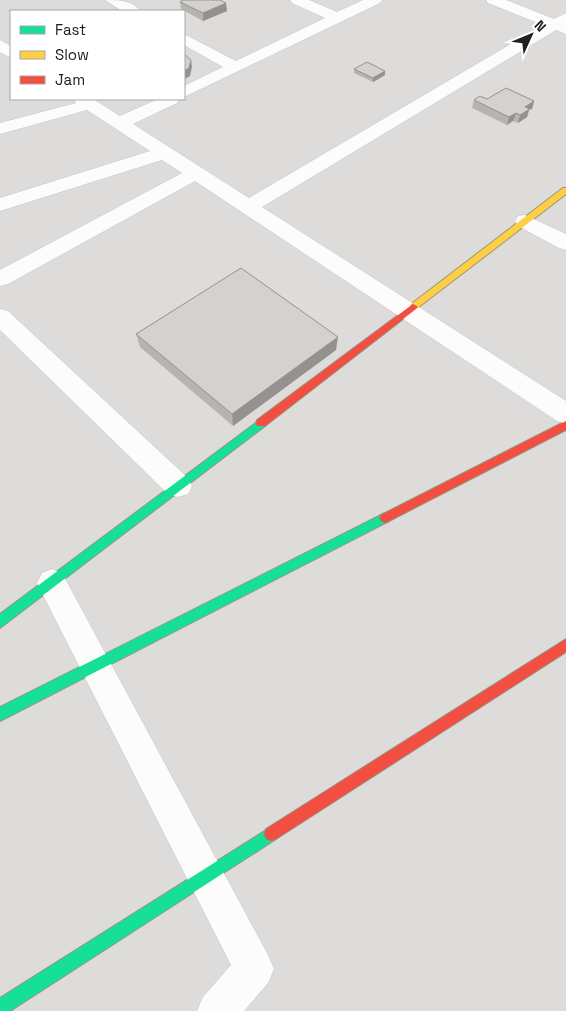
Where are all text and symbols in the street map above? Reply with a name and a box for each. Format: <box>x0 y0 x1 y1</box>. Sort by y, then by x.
legend <box>10 10 185 100</box>
north arrow <box>506 10 556 60</box>
text: N <box>531 16 550 36</box>
text: Fast <box>55 20 86 39</box>
text: Slow <box>55 45 89 64</box>
text: Jam <box>55 70 85 89</box>

